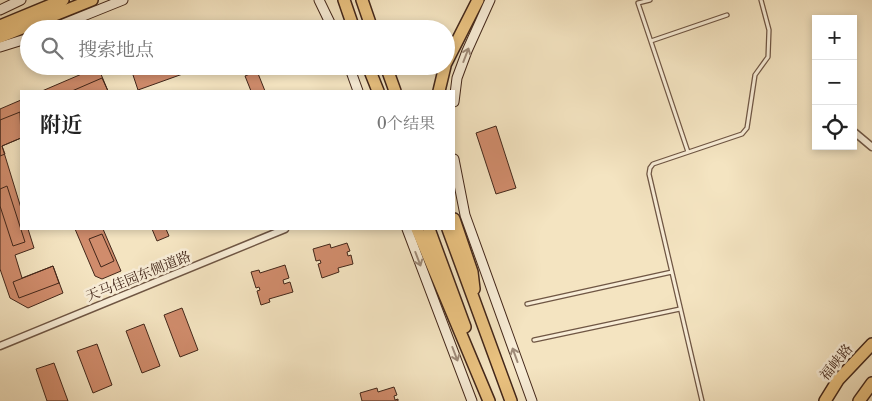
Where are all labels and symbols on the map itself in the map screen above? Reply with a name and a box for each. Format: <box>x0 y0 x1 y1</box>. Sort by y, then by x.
one-way arrow <box>462 48 471 63</box>
street label: 天马佳园东侧道路 <box>83 247 193 305</box>
one-way arrow <box>415 251 424 266</box>
street label: 福峡路 <box>816 340 856 384</box>
one-way arrow <box>451 346 460 362</box>
one-way arrow <box>510 348 519 363</box>

